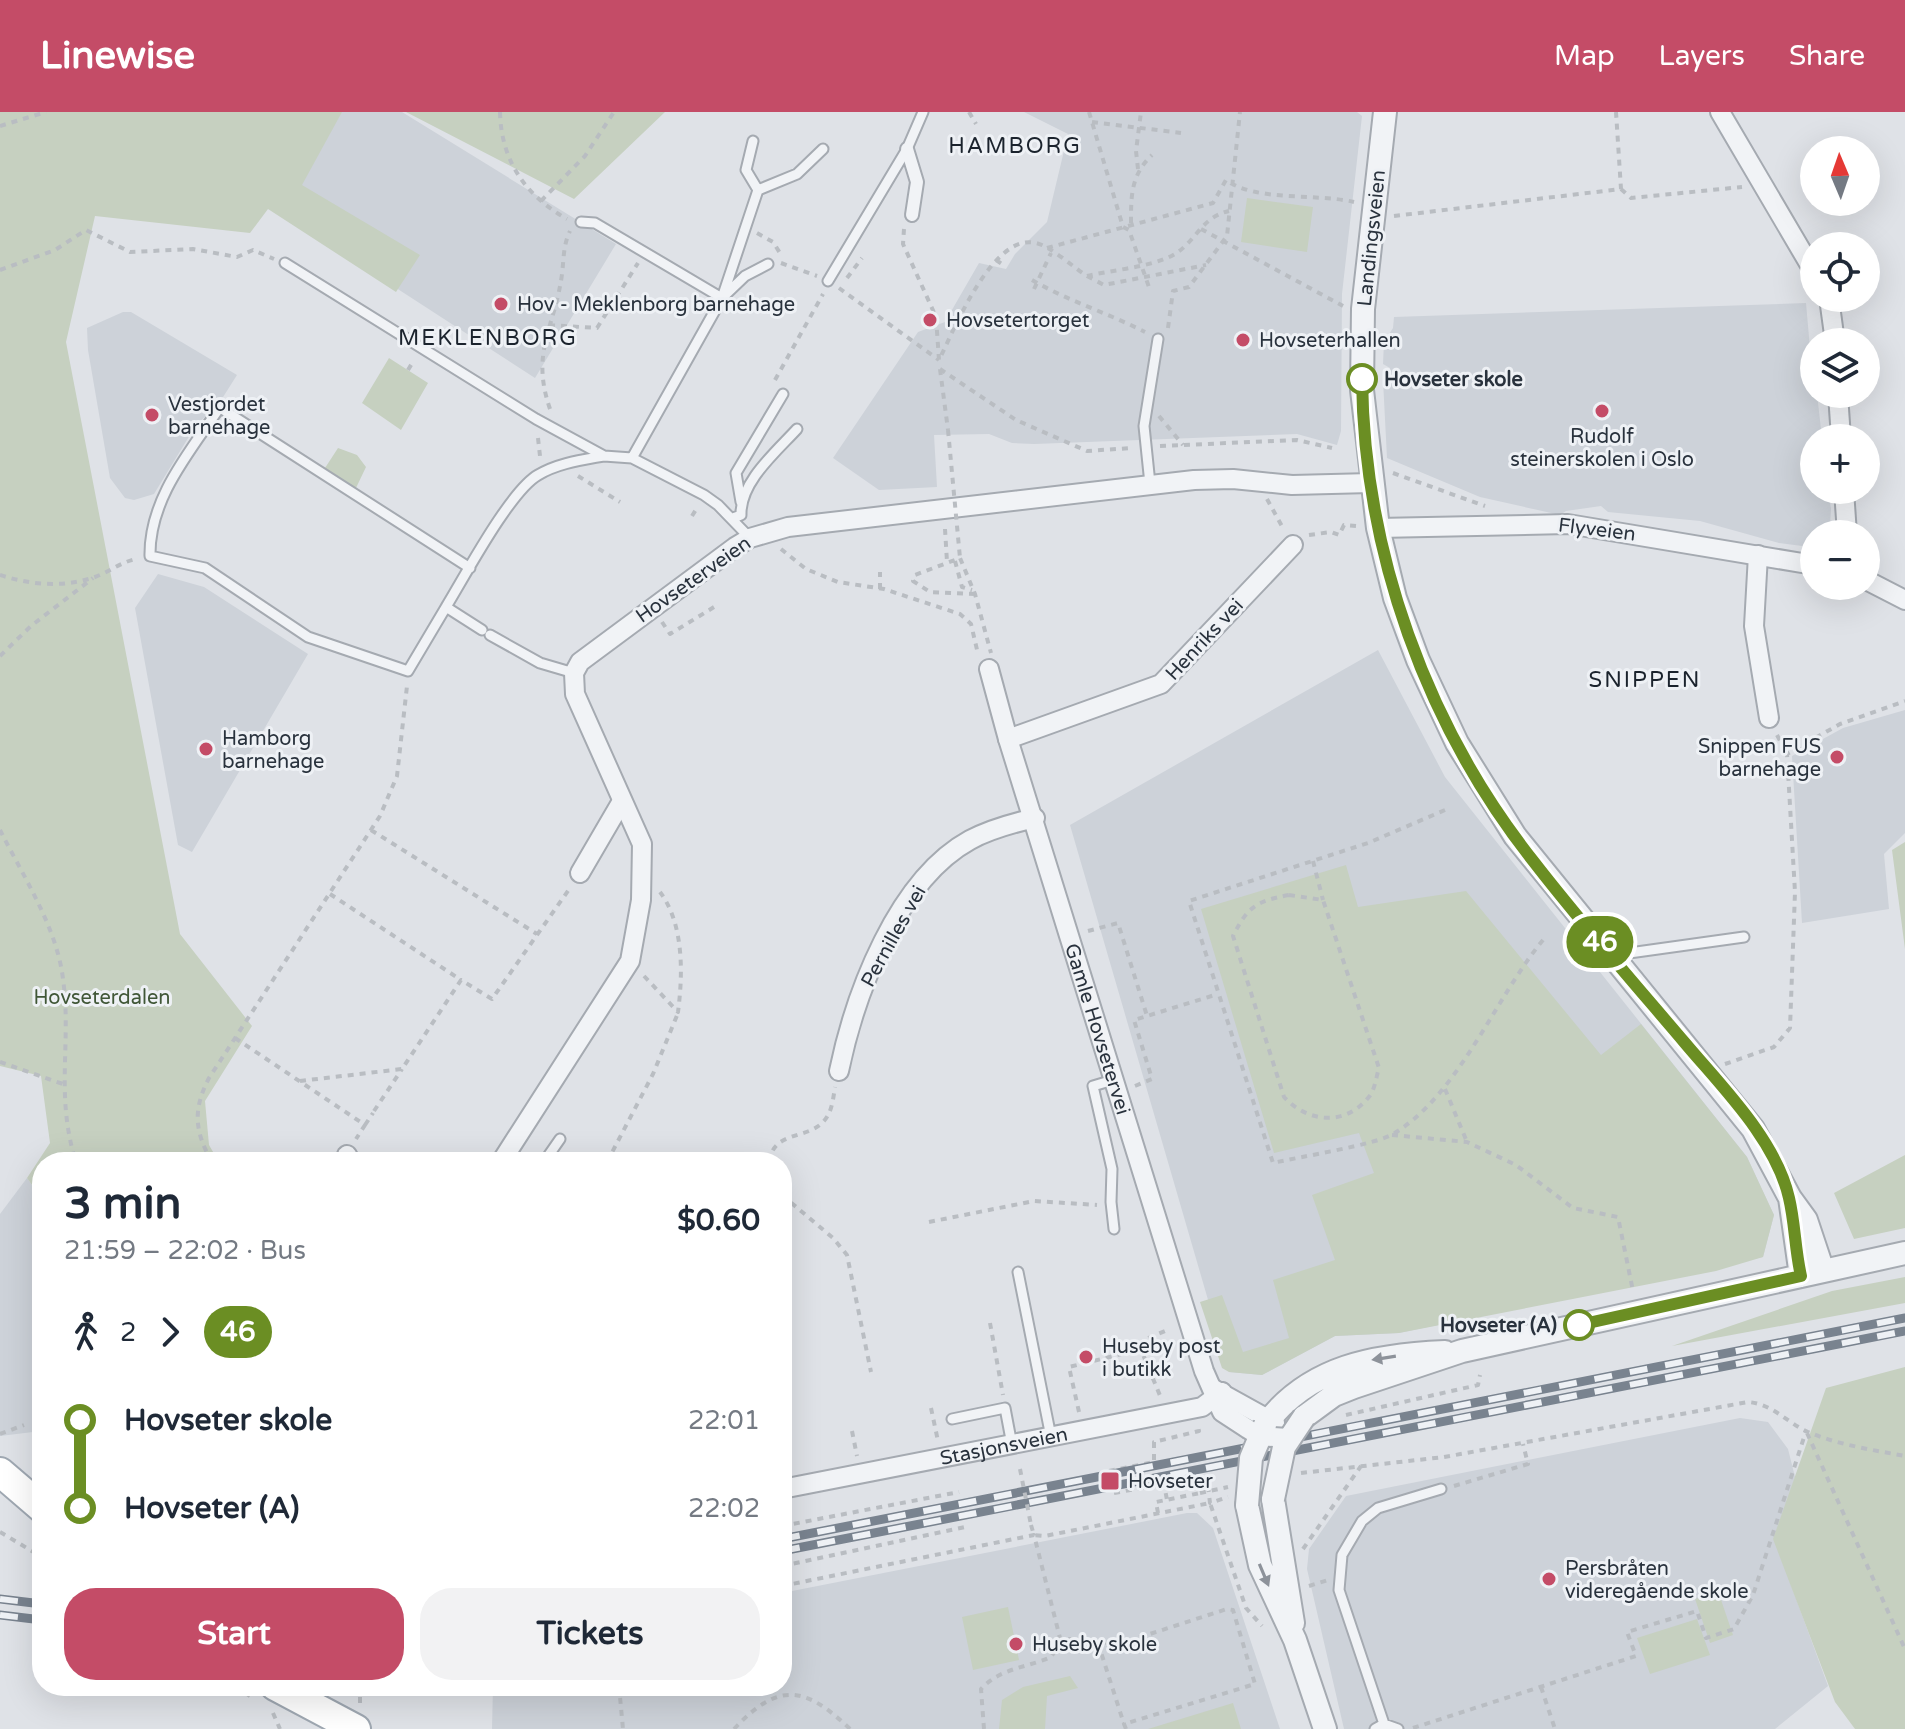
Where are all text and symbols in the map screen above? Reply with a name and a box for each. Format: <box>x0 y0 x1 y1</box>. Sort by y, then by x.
text: Linewise <box>40 33 195 79</box>
text: Map <box>1554 39 1615 73</box>
text: Layers <box>1659 39 1745 73</box>
text: Share <box>1789 39 1865 73</box>
district label: HAMBORG <box>948 133 1082 159</box>
north arrow <box>1800 136 1880 216</box>
map controls <box>1800 136 1880 600</box>
street label: Landingsveien <box>1353 169 1391 308</box>
button: locate <box>1800 232 1880 312</box>
place label: Hov - Meklenborg barnehage <box>517 293 795 317</box>
marker: Hov - Meklenborg barnehage <box>492 295 510 313</box>
place label: Hovsetertorget <box>946 309 1090 333</box>
marker: Hovsetertorget <box>921 311 939 329</box>
district label: MEKLENBORG <box>398 325 578 351</box>
button: layers <box>1800 328 1880 408</box>
place label: Hovseterhallen <box>1259 329 1401 353</box>
marker: Hovseterhallen <box>1234 331 1252 349</box>
marker: Hovseter skole <box>1347 364 1377 394</box>
place label: Hovseter skole <box>1384 368 1523 392</box>
place label: Vestjordet barnehage <box>168 393 270 440</box>
marker: Rudolf steinerskolen i Oslo <box>1593 402 1611 420</box>
marker: Vestjordet barnehage <box>143 406 161 424</box>
button: + <box>1800 424 1880 504</box>
place label: Rudolf steinerskolen i Oslo <box>1510 425 1694 472</box>
street label: Flyveien <box>1557 513 1637 547</box>
button: − <box>1800 520 1880 600</box>
street label: Hovseterveien <box>631 531 756 628</box>
street label: Henriks vei <box>1161 594 1249 686</box>
district label: SNIPPEN <box>1589 667 1701 693</box>
place label: Hamborg barnehage <box>222 727 324 774</box>
place label: Snippen FUS barnehage <box>1698 735 1821 782</box>
marker: Hamborg barnehage <box>197 740 215 758</box>
marker: Snippen FUS barnehage <box>1828 748 1846 766</box>
street label: Pernilles vei <box>856 882 932 991</box>
line badge: 46 <box>1564 916 1636 968</box>
text: 46 <box>1582 925 1618 959</box>
street label: Gamle Hovsetervei <box>1059 941 1135 1118</box>
park label: Hovseterdalen <box>34 986 170 1010</box>
text: 3 min <box>64 1178 181 1231</box>
text: $0.60 <box>677 1202 760 1239</box>
text: 21:59 – 22:02 · Bus <box>64 1235 306 1266</box>
icon: walk <box>64 1310 108 1354</box>
icon: forward <box>148 1310 192 1354</box>
marker: Hovseter (A) <box>1564 1310 1594 1340</box>
place label: Hovseter (A) <box>1440 1314 1557 1338</box>
text: 46 <box>220 1315 256 1349</box>
text: 2 <box>120 1317 136 1348</box>
place label: Huseby post i butikk <box>1102 1335 1221 1382</box>
marker: Huseby post i butikk <box>1077 1348 1095 1366</box>
one-way arrow <box>1372 1352 1397 1365</box>
text: Hovseter skole <box>124 1402 332 1439</box>
text: 22:01 <box>688 1405 760 1436</box>
street label: Stasjonsveien <box>938 1422 1070 1471</box>
marker: Hovseter <box>1099 1470 1121 1492</box>
place label: Hovseter <box>1128 1470 1213 1494</box>
text: Hovseter (A) <box>124 1490 299 1527</box>
text: 22:02 <box>688 1493 760 1524</box>
place label: Persbråten videregående skole <box>1565 1557 1748 1604</box>
one-way arrow <box>1258 1563 1271 1587</box>
marker: Persbråten videregående skole <box>1540 1570 1558 1588</box>
button: Start <box>64 1588 404 1680</box>
button: Tickets <box>420 1588 760 1680</box>
place label: Huseby skole <box>1032 1633 1157 1657</box>
marker: Huseby skole <box>1007 1635 1025 1653</box>

